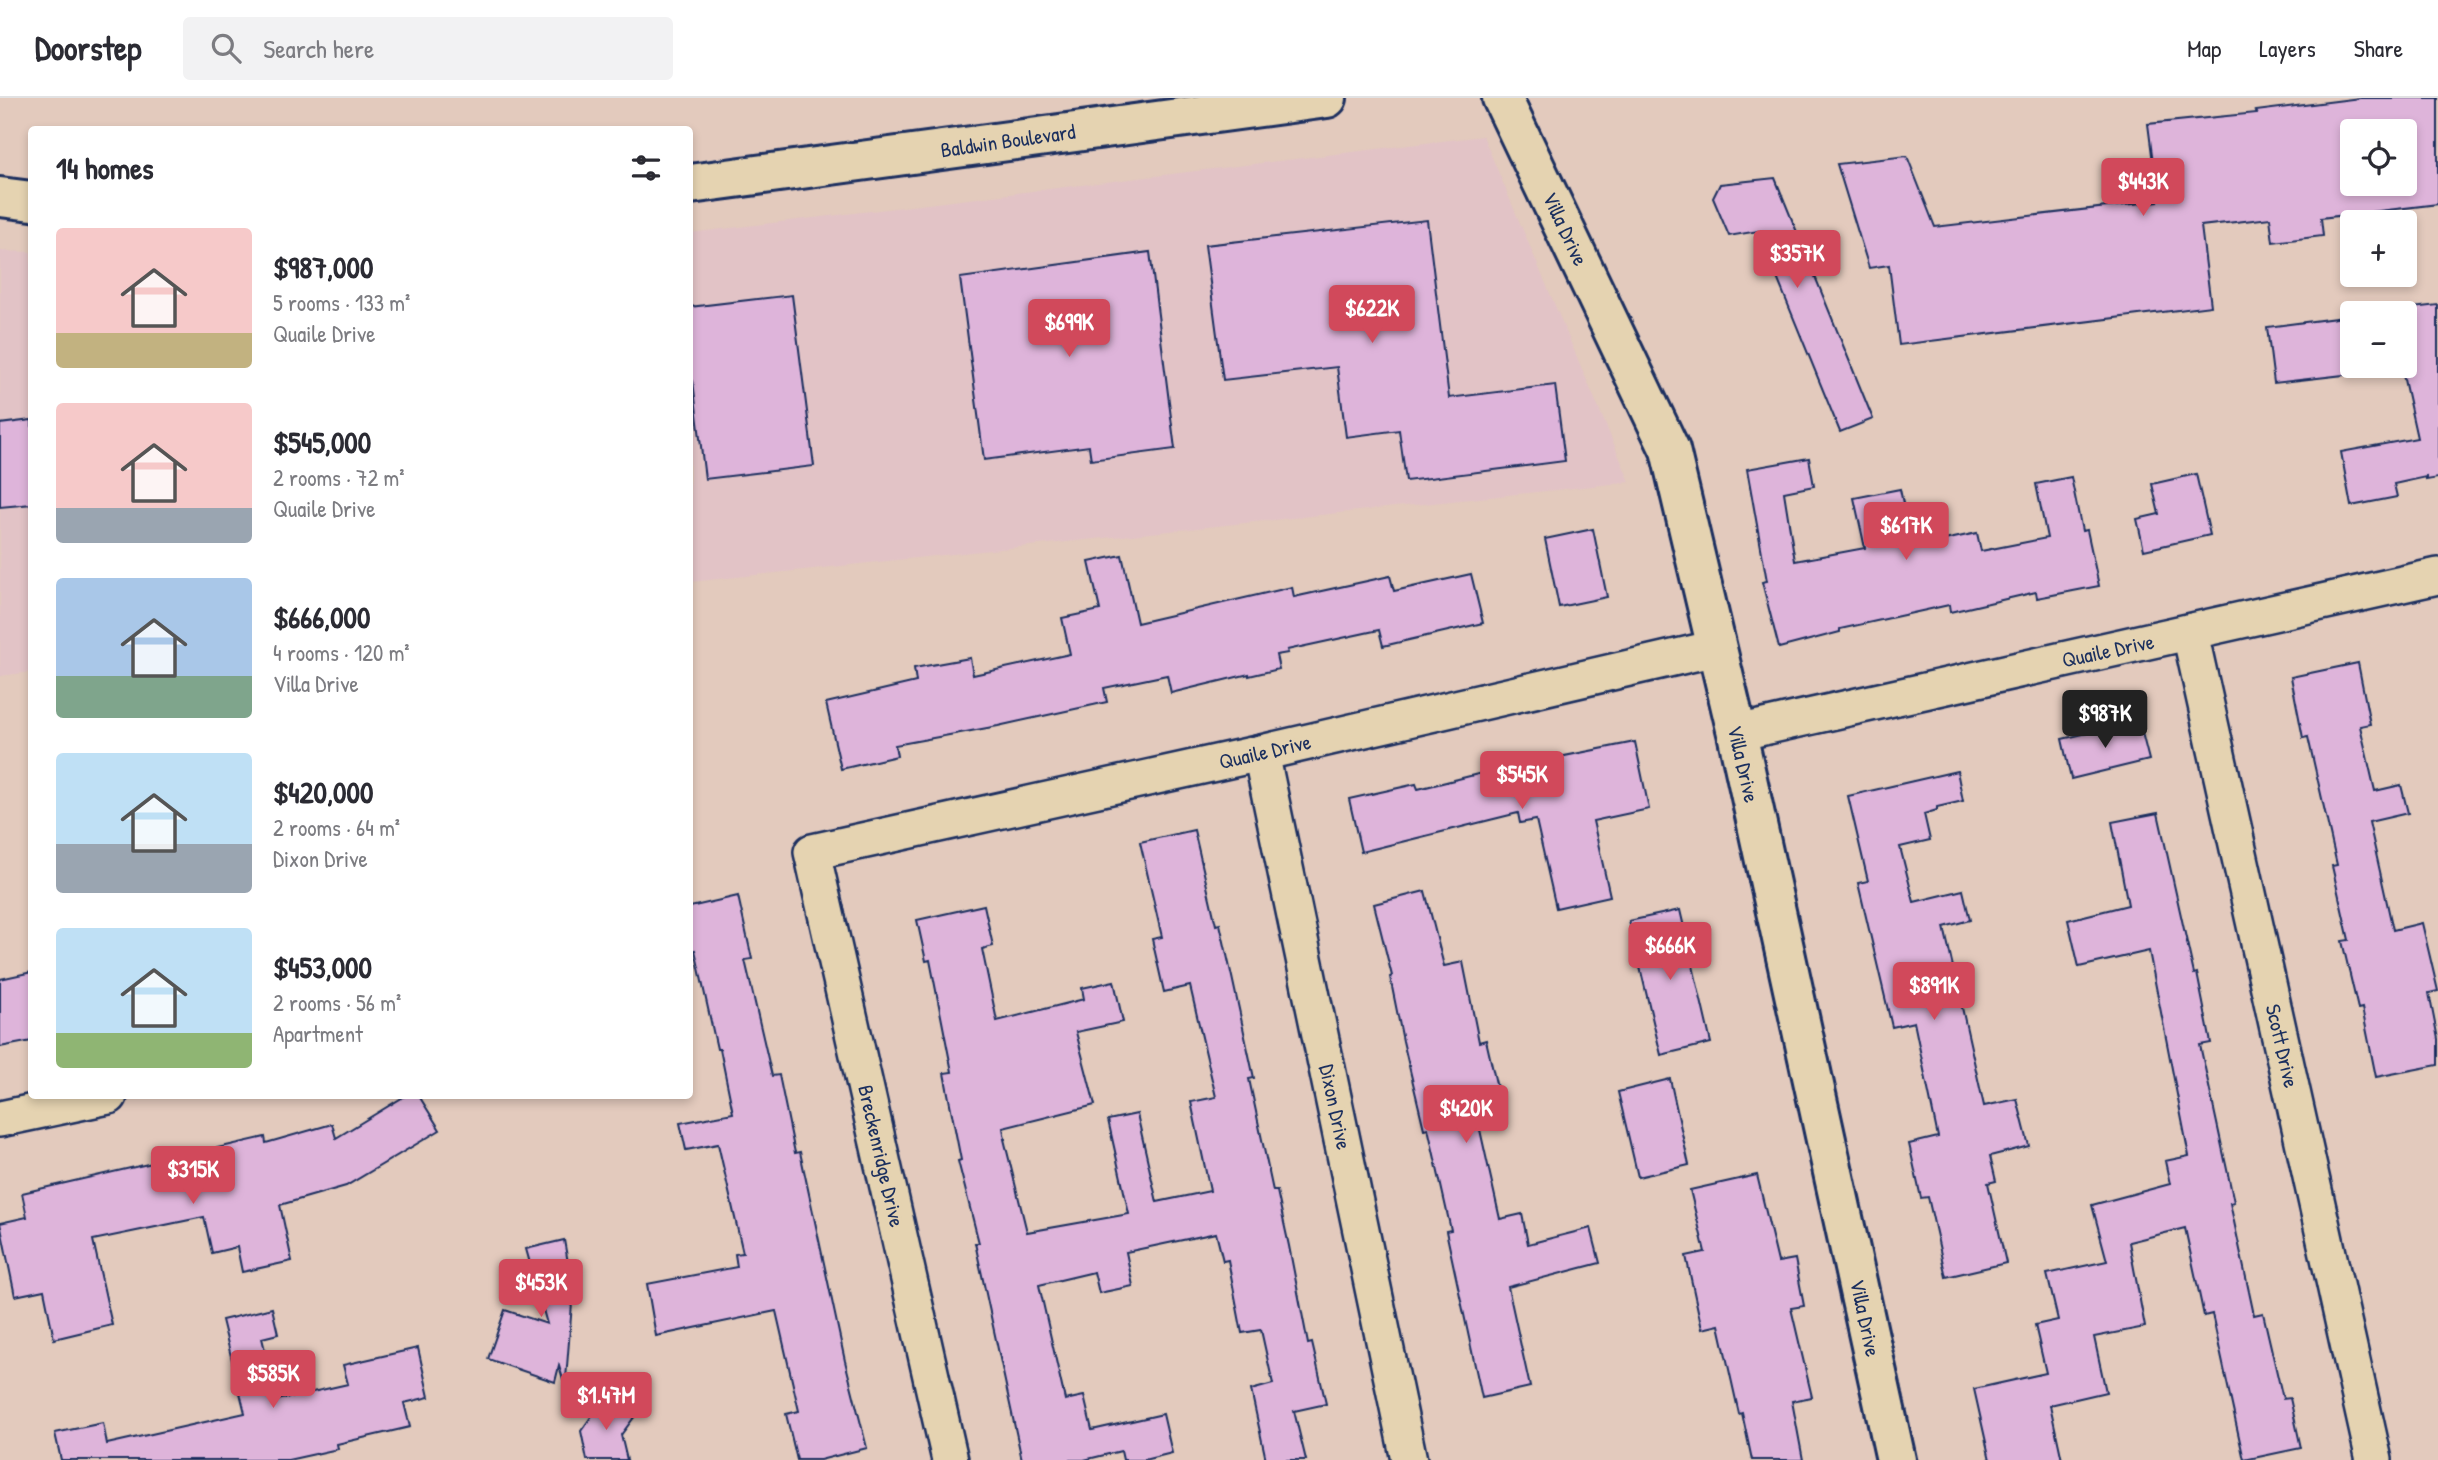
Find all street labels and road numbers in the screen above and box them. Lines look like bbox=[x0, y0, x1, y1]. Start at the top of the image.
street label: Baldwin Boulevard bbox=[939, 117, 1077, 164]
street label: Villa Drive bbox=[1536, 187, 1595, 270]
street label: Quaile Drive bbox=[2059, 627, 2157, 674]
street label: Villa Drive bbox=[1721, 723, 1766, 805]
street label: Quaile Drive bbox=[1216, 727, 1314, 776]
street label: Scott Drive bbox=[2259, 1001, 2306, 1091]
street label: Dixon Drive bbox=[1312, 1062, 1359, 1152]
street label: Breckenridge Drive bbox=[851, 1082, 912, 1230]
street label: Villa Drive bbox=[1843, 1277, 1888, 1359]

